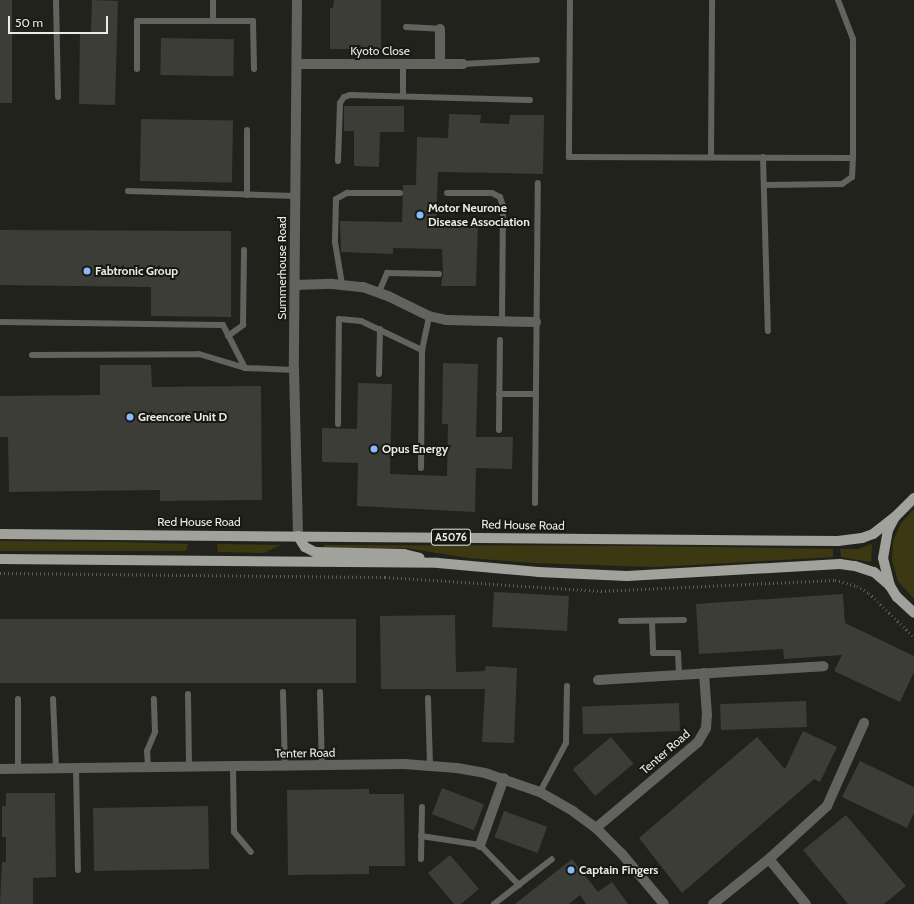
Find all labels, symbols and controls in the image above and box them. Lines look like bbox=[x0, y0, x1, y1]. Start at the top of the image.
scale bar bbox=[10, 8, 110, 34]
text: 50 m bbox=[15, 15, 43, 30]
street label: Kyoto Close bbox=[350, 44, 410, 58]
place label: Motor Neurone Disease Association bbox=[428, 201, 530, 229]
marker: Motor Neurone Disease Association bbox=[415, 210, 425, 220]
street label: Summerhouse Road bbox=[275, 216, 289, 320]
place label: Fabtronic Group bbox=[95, 264, 178, 278]
marker: Fabtronic Group bbox=[82, 266, 92, 276]
place label: Greencore Unit D bbox=[138, 410, 227, 424]
marker: Greencore Unit D bbox=[125, 412, 135, 422]
place label: Opus Energy bbox=[382, 442, 448, 456]
marker: Opus Energy bbox=[369, 444, 379, 454]
street label: Red House Road bbox=[157, 515, 241, 529]
street label: Red House Road bbox=[481, 517, 565, 533]
road number: A5076 bbox=[430, 528, 472, 546]
street label: Tenter Road bbox=[637, 727, 693, 777]
street label: Tenter Road bbox=[274, 745, 336, 761]
place label: Captain Fingers bbox=[579, 863, 658, 877]
marker: Captain Fingers bbox=[566, 865, 576, 875]

